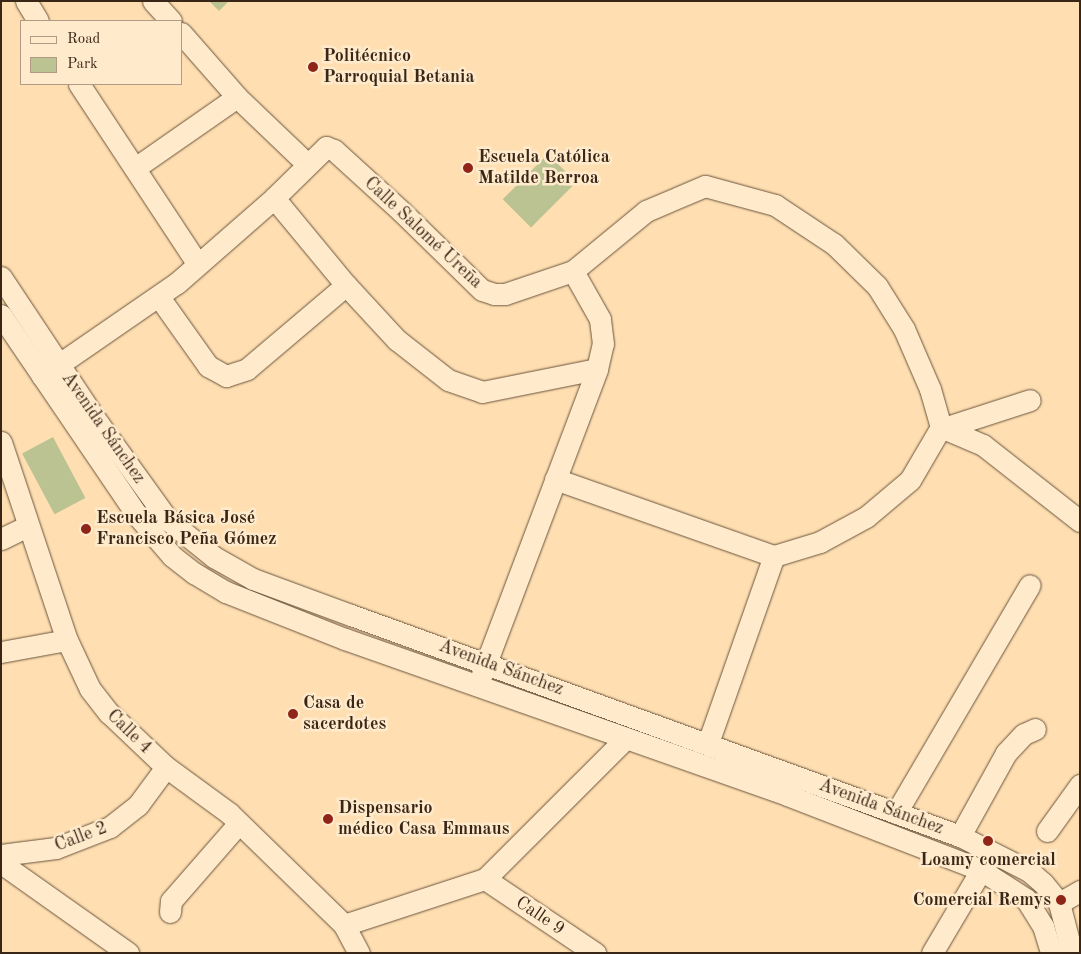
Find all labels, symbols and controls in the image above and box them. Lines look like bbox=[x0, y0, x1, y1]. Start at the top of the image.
legend bbox=[20, 20, 182, 85]
text: Road bbox=[67, 32, 100, 47]
place label: Politécnico Parroquial Betania bbox=[323, 46, 475, 88]
text: Park bbox=[67, 57, 98, 72]
marker: Politécnico Parroquial Betania bbox=[307, 61, 319, 73]
place label: Escuela Católica Matilde Berroa bbox=[478, 147, 610, 190]
marker: Escuela Católica Matilde Berroa bbox=[462, 162, 474, 174]
street label: Calle Salomé Ureña bbox=[359, 173, 487, 293]
street label: Avenida Sánchez bbox=[57, 368, 149, 488]
place label: Escuela Básica José Francisco Peña Gómez bbox=[96, 508, 277, 550]
marker: Escuela Básica José Francisco Peña Gómez bbox=[80, 523, 92, 535]
street label: Avenida Sánchez bbox=[436, 635, 566, 701]
place label: Casa de sacerdotes bbox=[303, 693, 386, 736]
street label: Calle 4 bbox=[102, 705, 156, 759]
marker: Casa de sacerdotes bbox=[287, 708, 299, 720]
street label: Avenida Sánchez bbox=[816, 774, 946, 840]
place label: Dispensario médico Casa Emmaus bbox=[338, 798, 509, 841]
marker: Dispensario médico Casa Emmaus bbox=[322, 813, 334, 825]
street label: Calle 2 bbox=[52, 817, 110, 857]
marker: Loamy comercial bbox=[982, 835, 994, 847]
place label: Loamy comercial bbox=[920, 849, 1056, 871]
place label: Comercial Remys bbox=[913, 889, 1051, 911]
street label: Calle 9 bbox=[511, 892, 569, 940]
marker: Comercial Remys bbox=[1055, 894, 1067, 906]

